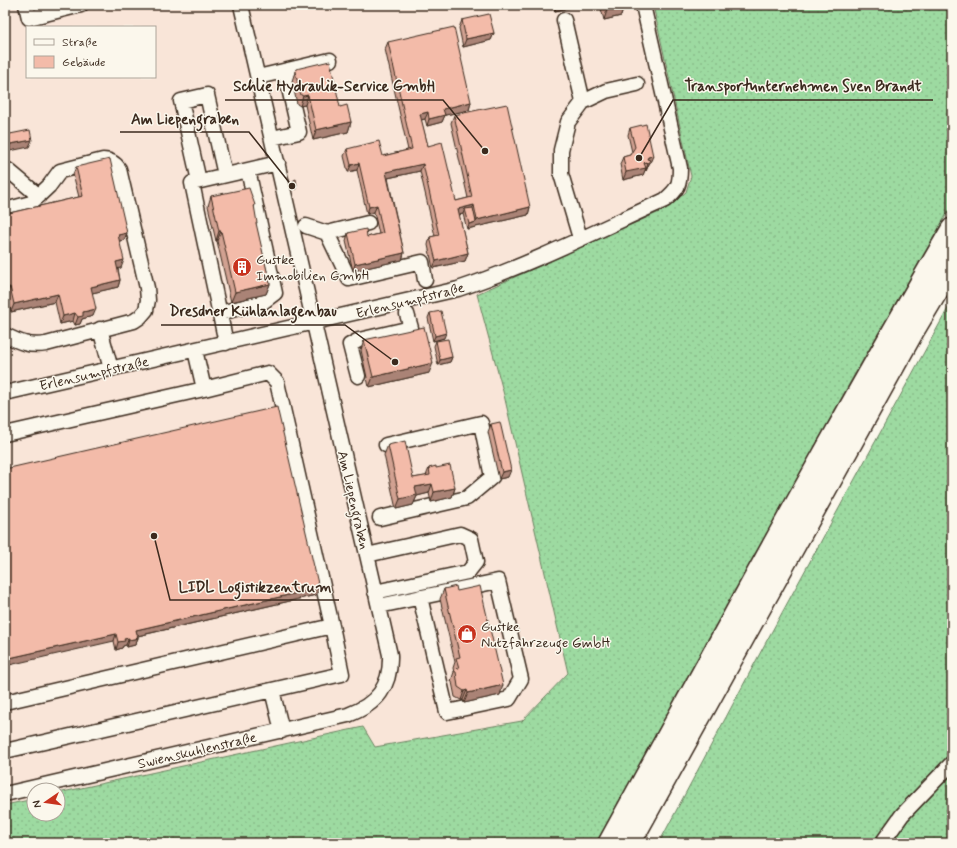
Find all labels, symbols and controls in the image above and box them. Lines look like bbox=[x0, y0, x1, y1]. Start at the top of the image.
legend bbox=[26, 26, 156, 78]
text: Straße bbox=[62, 35, 97, 51]
text: Gebäude bbox=[62, 55, 105, 71]
callout: Schlie Hydraulik-Service GmbH bbox=[225, 73, 443, 100]
callout: Transportunternehmen Sven Brandt bbox=[673, 73, 933, 100]
text: Schlie Hydraulik-Service GmbH bbox=[233, 77, 435, 97]
text: Transportunternehmen Sven Brandt bbox=[684, 77, 922, 97]
callout: Am Liepengraben bbox=[120, 105, 249, 132]
text: Am Liepengraben bbox=[131, 110, 239, 132]
place label: Gustke Immobilien GmbH bbox=[256, 251, 369, 285]
building icon: Gustke Immobilien GmbH bbox=[231, 256, 253, 278]
street label: Erlensumpfstraße bbox=[354, 279, 467, 323]
callout: Dresdner Kühlanlagenbau bbox=[161, 298, 345, 325]
text: Dresdner Kühlanlagenbau bbox=[169, 302, 337, 324]
street label: Erlensumpfstraße bbox=[38, 353, 151, 395]
street label: Am Liepengraben bbox=[331, 449, 373, 552]
callout: LIDL Logistikzentrum bbox=[170, 573, 339, 600]
text: LIDL Logistikzentrum bbox=[179, 578, 331, 600]
place label: Gustke Nutzfahrzeuge GmbH bbox=[481, 618, 610, 654]
shop icon: Gustke Nutzfahrzeuge GmbH bbox=[456, 623, 478, 645]
street label: Swienskuhlenstraße bbox=[136, 729, 258, 773]
north arrow bbox=[26, 782, 66, 822]
text: N bbox=[30, 799, 45, 809]

